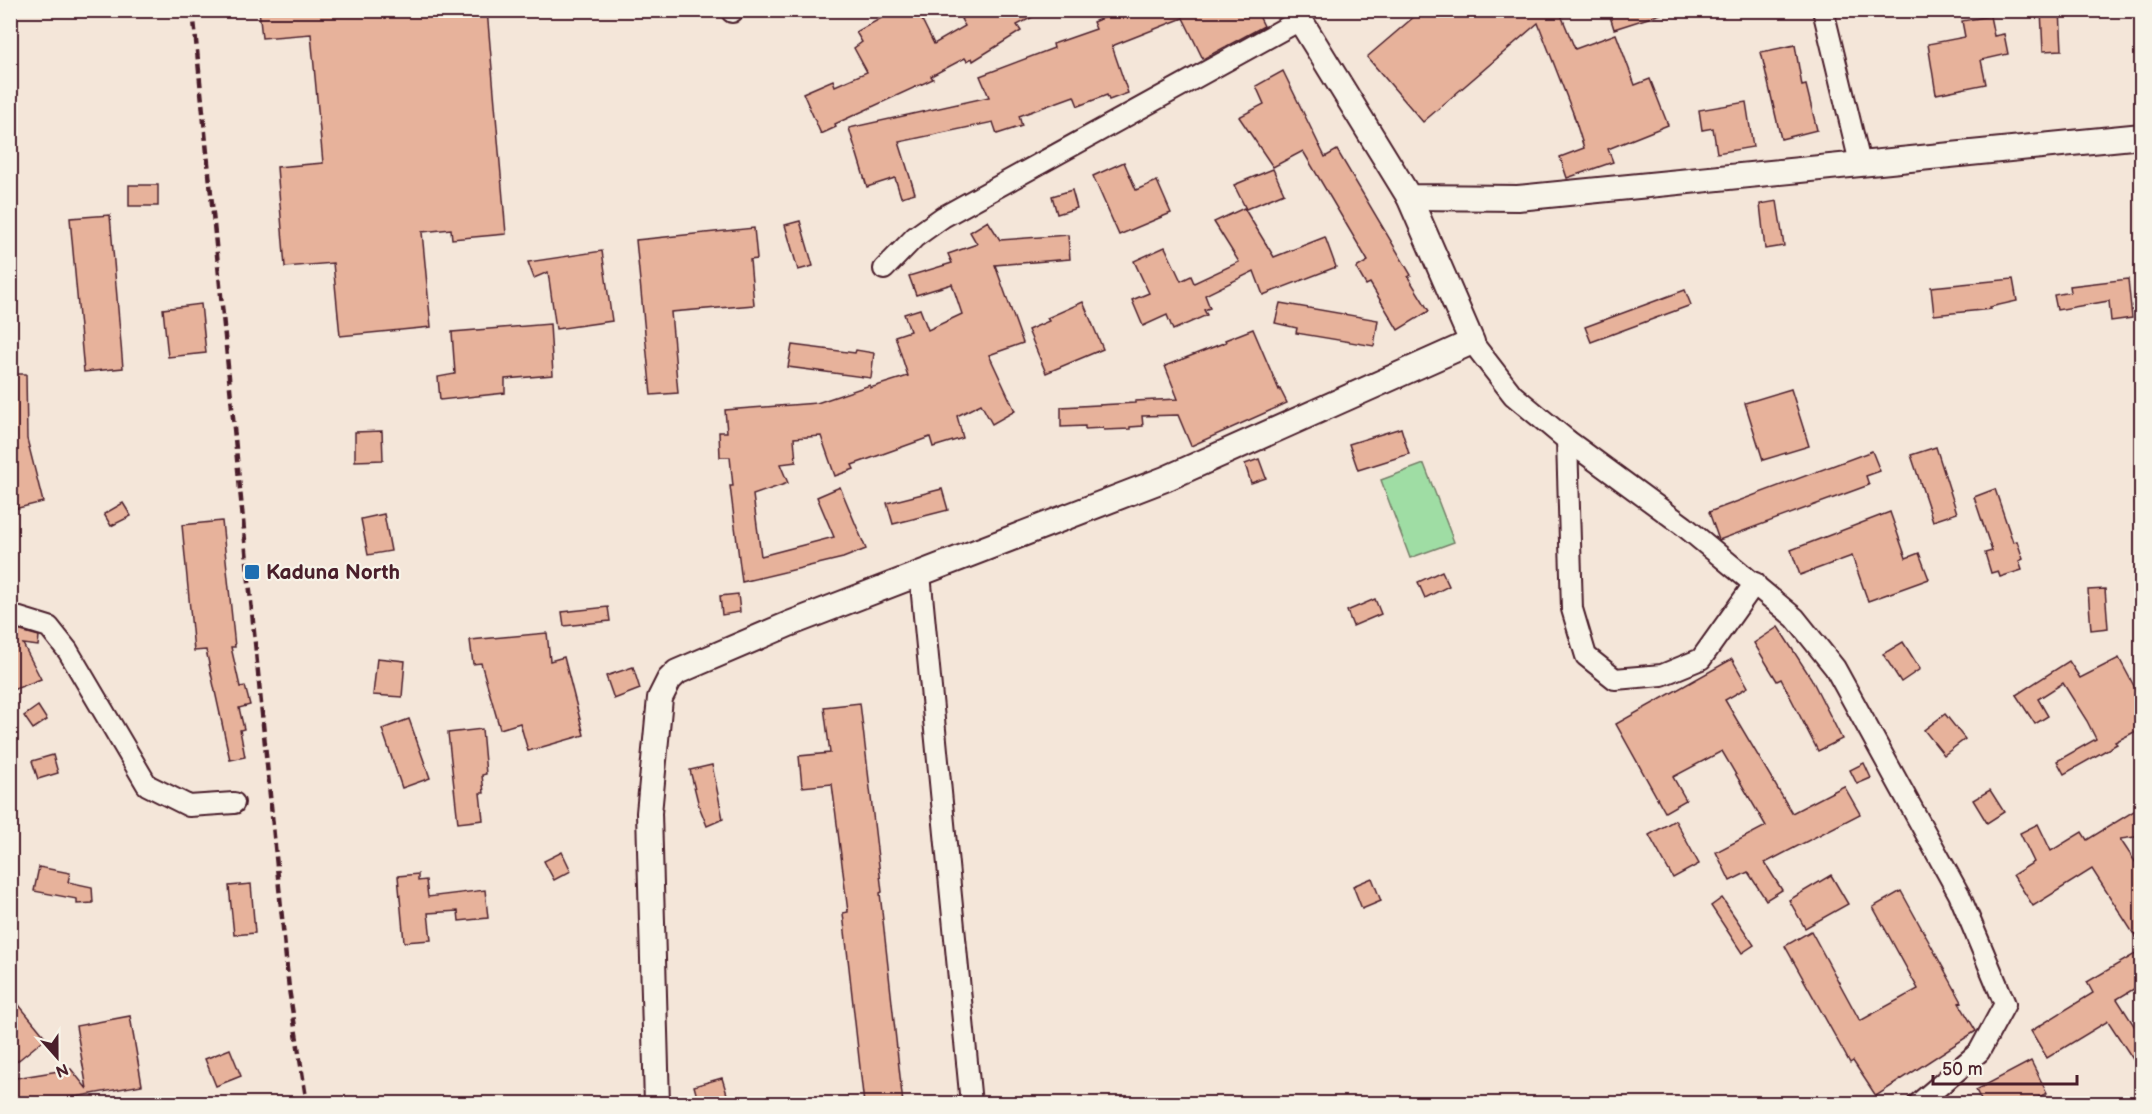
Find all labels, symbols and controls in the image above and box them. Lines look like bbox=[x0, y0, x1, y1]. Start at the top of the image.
place label: Kaduna North bbox=[266, 560, 400, 585]
marker: Kaduna North bbox=[243, 563, 261, 581]
north arrow bbox=[27, 1027, 87, 1087]
scale bar bbox=[1933, 1048, 2077, 1086]
text: N bbox=[53, 1059, 71, 1081]
text: 50 m bbox=[1942, 1059, 1983, 1080]

